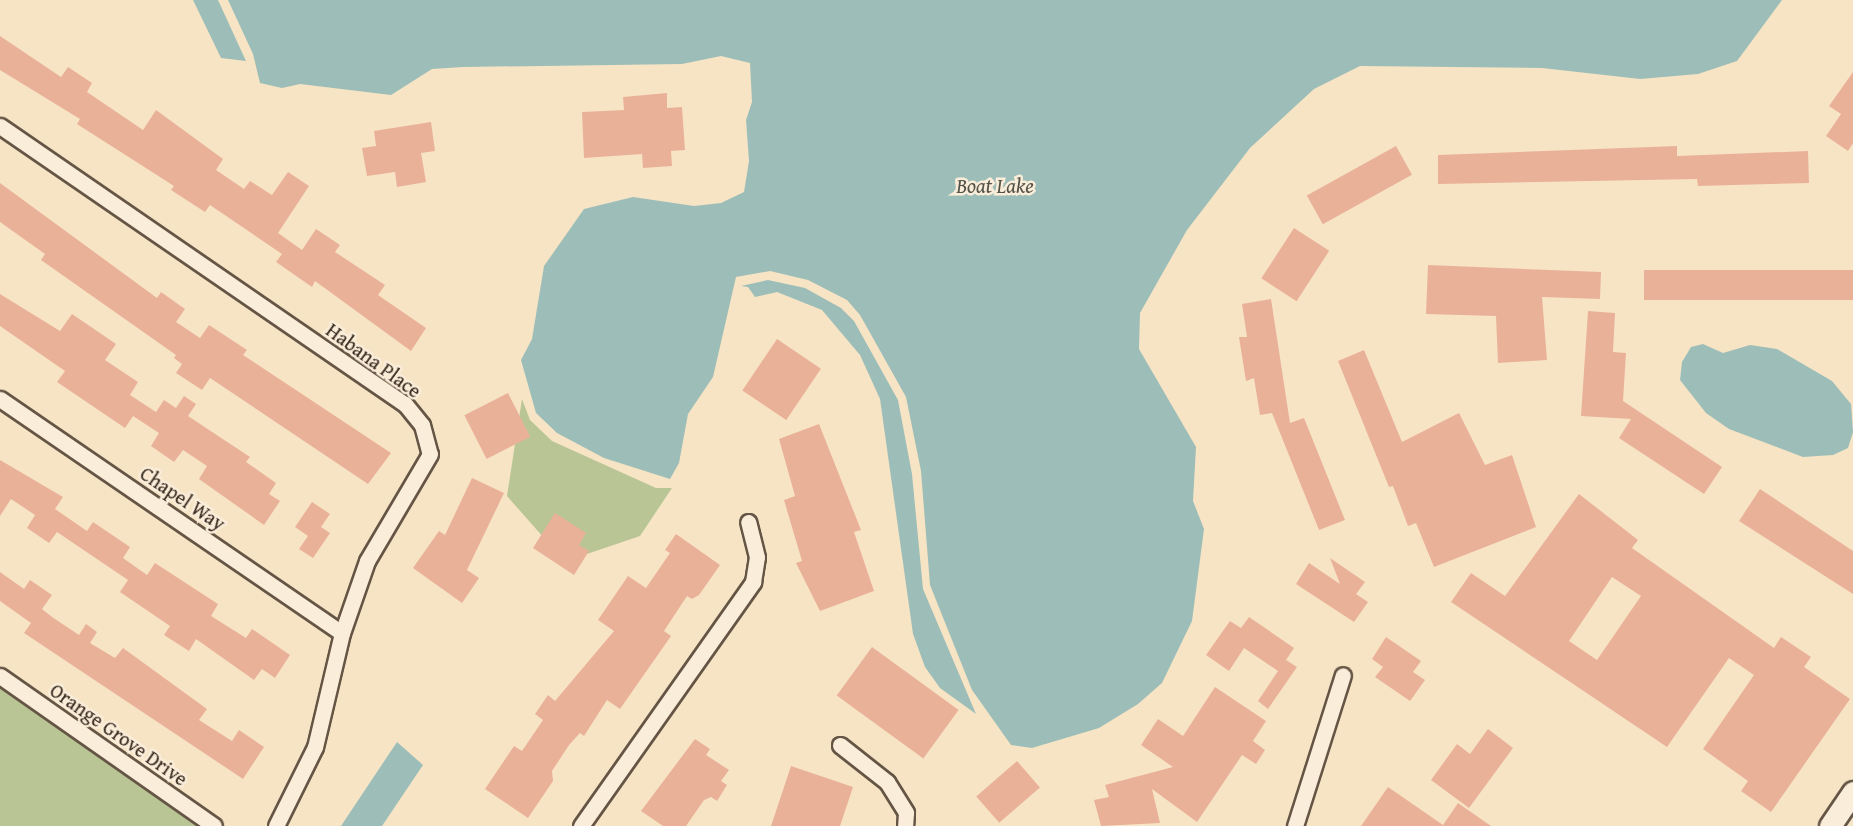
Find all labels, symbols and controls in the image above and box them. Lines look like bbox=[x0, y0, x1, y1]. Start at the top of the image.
water label: Boat Lake bbox=[956, 173, 1034, 199]
street label: Habana Place bbox=[322, 317, 426, 403]
street label: Chapel Way bbox=[136, 461, 230, 535]
street label: Orange Grove Drive bbox=[46, 678, 192, 790]

